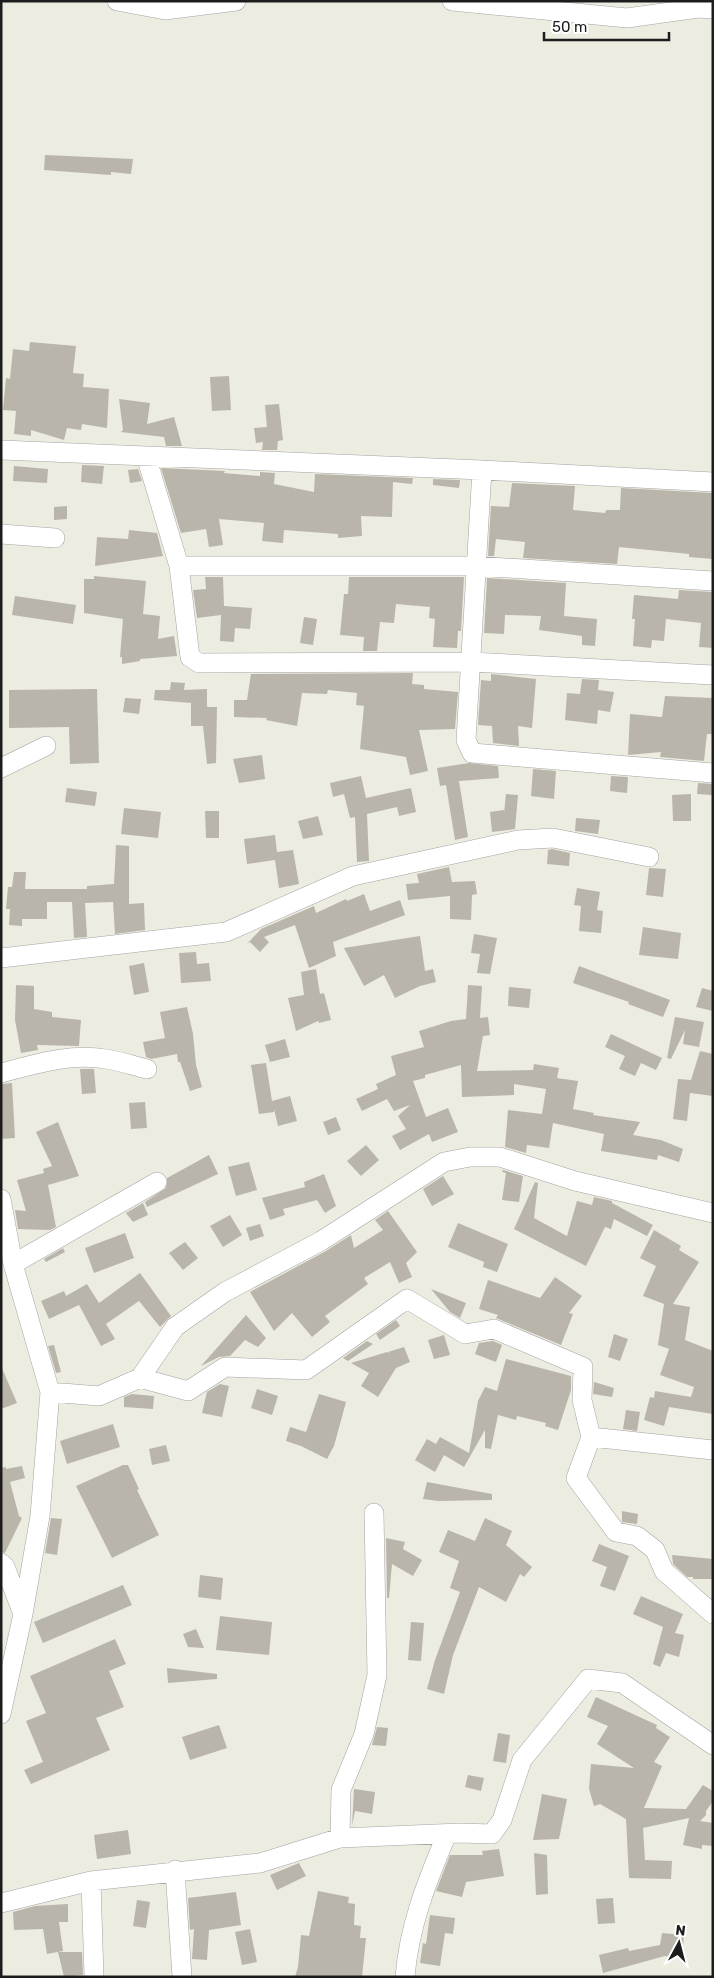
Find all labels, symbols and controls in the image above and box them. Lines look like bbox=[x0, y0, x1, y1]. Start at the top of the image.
scale bar bbox=[544, 10, 669, 42]
text: 50 m bbox=[552, 18, 587, 36]
north arrow bbox=[654, 1918, 704, 1968]
text: N bbox=[674, 1922, 687, 1940]

